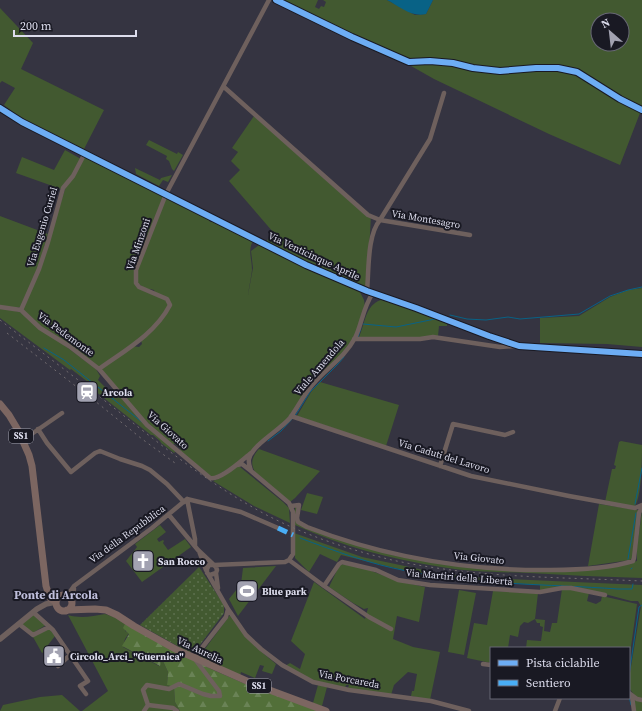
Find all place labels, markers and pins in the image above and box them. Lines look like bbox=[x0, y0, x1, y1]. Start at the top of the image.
station icon: Arcola bbox=[74, 379, 100, 405]
place label: Arcola bbox=[102, 386, 133, 399]
church icon: San Rocco bbox=[130, 548, 156, 574]
place label: San Rocco bbox=[158, 555, 206, 568]
sports icon: Blue park bbox=[234, 578, 260, 604]
place label: Blue park bbox=[262, 585, 307, 598]
public building icon: Circolo_Arci_"Guernica" bbox=[41, 643, 67, 669]
place label: Circolo_Arci_"Guernica" bbox=[70, 650, 184, 663]

